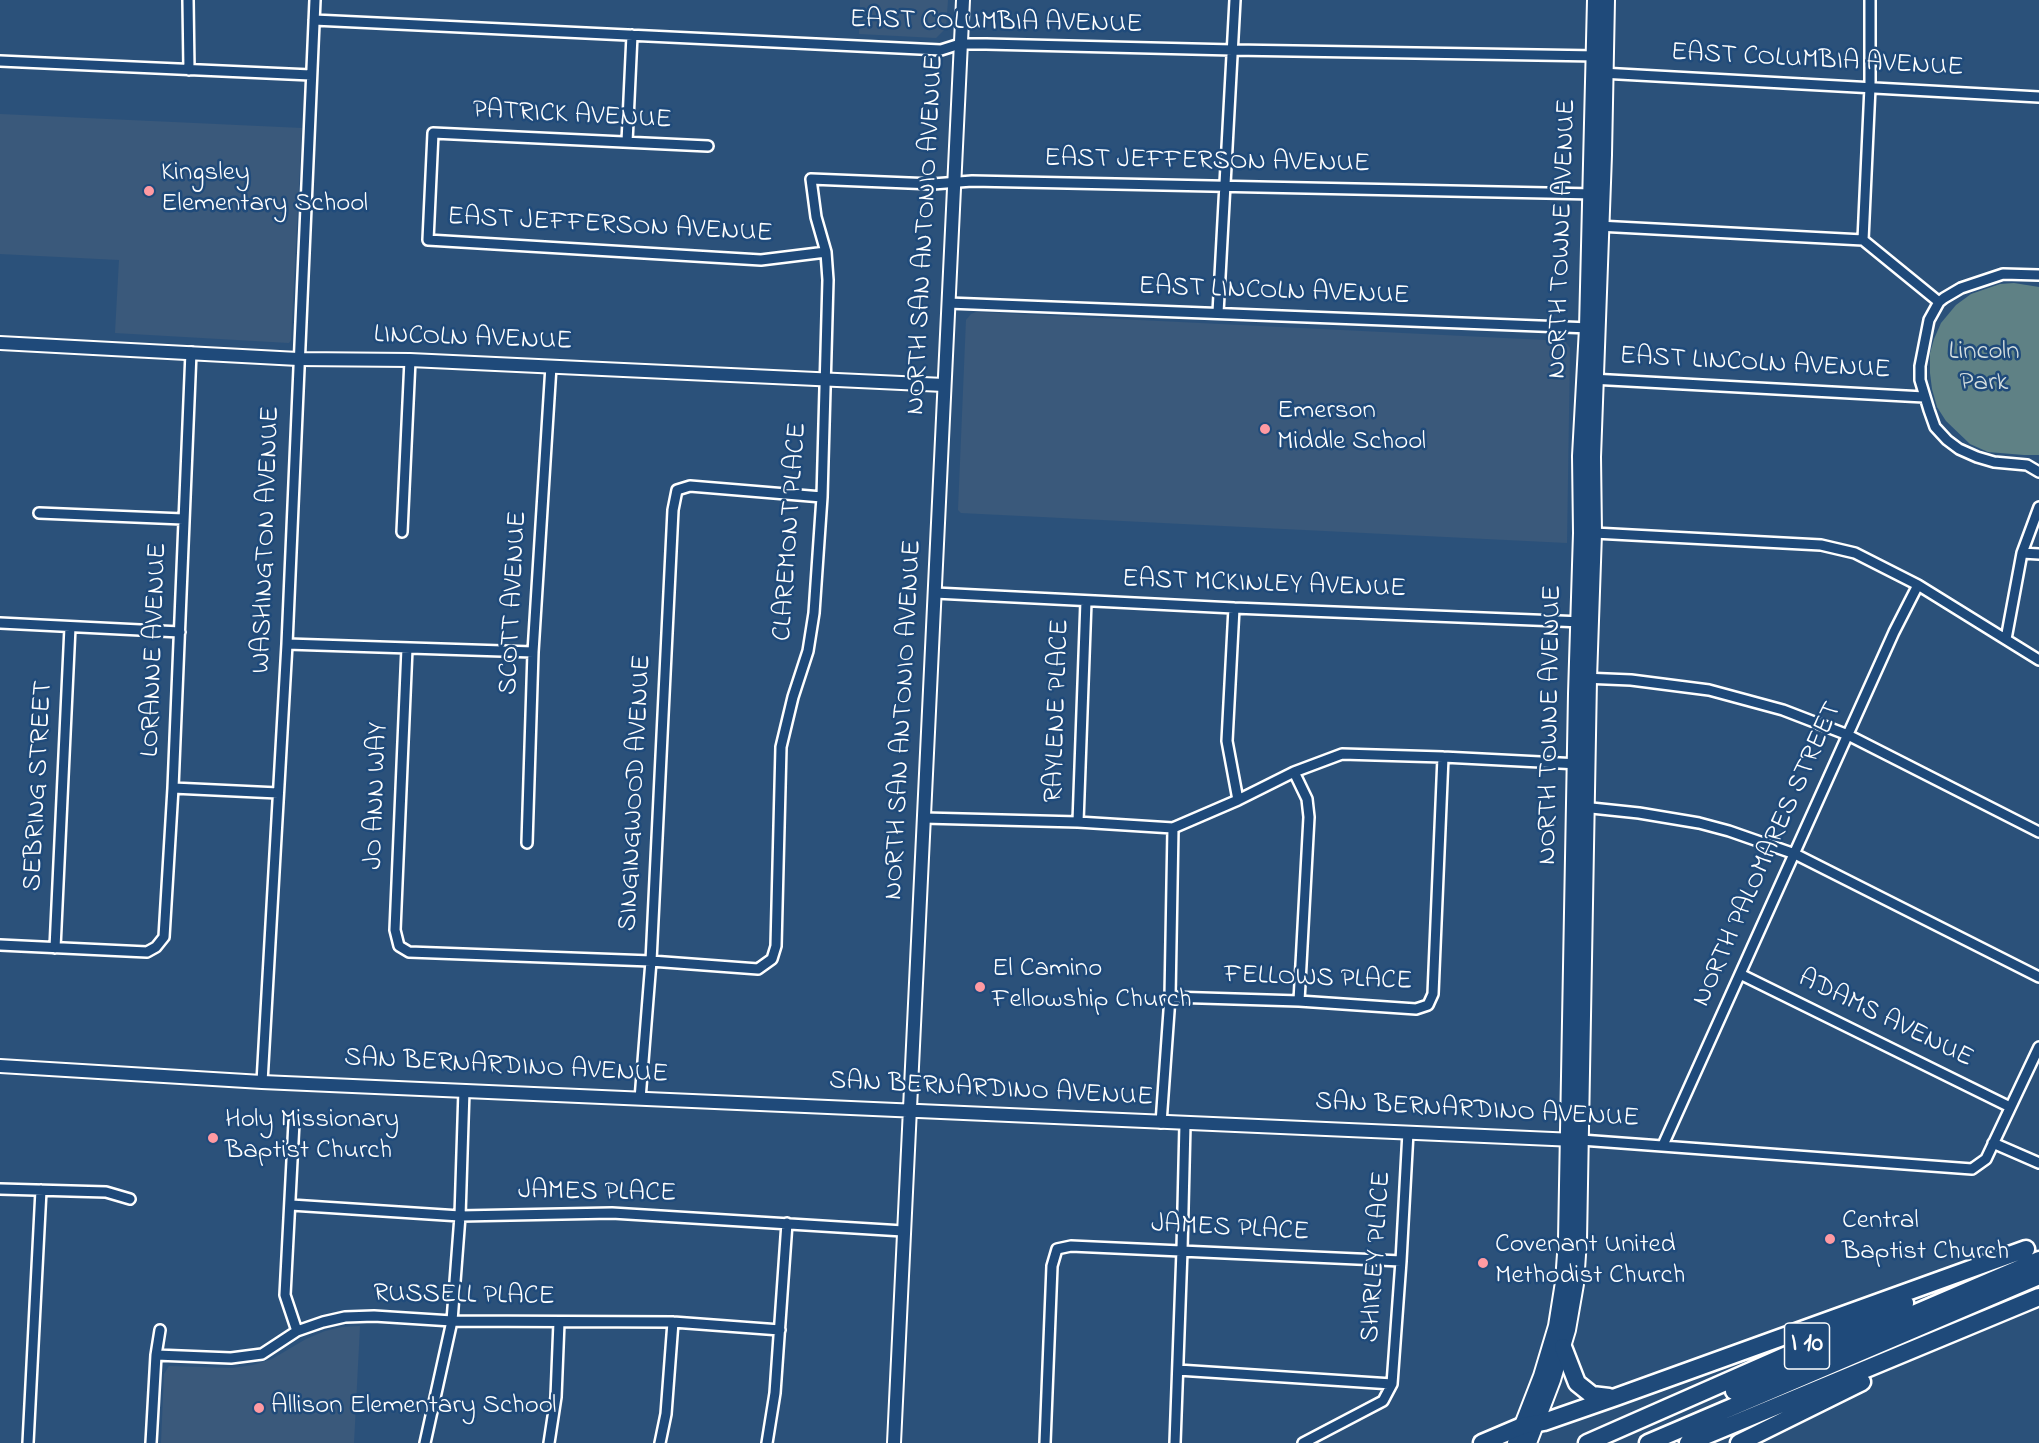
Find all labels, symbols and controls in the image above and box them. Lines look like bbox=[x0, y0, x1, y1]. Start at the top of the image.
street label: EAST COLUMBIA AVENUE bbox=[849, 5, 1143, 43]
street label: EAST COLUMBIA AVENUE bbox=[1670, 38, 1964, 86]
street label: NORTH SAN ANTONIO AVENUE bbox=[901, 54, 953, 416]
street label: PATRICK AVENUE bbox=[472, 96, 672, 138]
street label: NORTH TOWNE AVENUE bbox=[1543, 99, 1585, 379]
street label: EAST JEFFERSON AVENUE bbox=[1044, 144, 1370, 182]
place label: Kingsley Elementary School bbox=[161, 159, 368, 222]
marker: Kingsley Elementary School bbox=[142, 184, 156, 198]
street label: EAST JEFFERSON AVENUE bbox=[446, 202, 774, 252]
street label: EAST LINCOLN AVENUE bbox=[1138, 272, 1410, 314]
street label: LINCOLN AVENUE bbox=[373, 320, 573, 360]
park label: Lincoln Park bbox=[1948, 338, 2020, 401]
street label: EAST LINCOLN AVENUE bbox=[1619, 342, 1891, 388]
place label: Emerson Middle School bbox=[1277, 397, 1426, 460]
street label: WASHINGTON AVENUE bbox=[247, 406, 289, 674]
street label: CLAREMONT PLACE bbox=[768, 422, 816, 642]
marker: Emerson Middle School bbox=[1258, 422, 1272, 436]
street label: SCOTT AVENUE bbox=[494, 510, 536, 696]
street label: NORTH SAN ANTONIO AVENUE bbox=[879, 539, 931, 901]
street label: LORANNE AVENUE bbox=[136, 542, 176, 758]
street label: EAST MCKINLEY AVENUE bbox=[1121, 565, 1407, 607]
street label: NORTH TOWNE AVENUE bbox=[1533, 585, 1571, 865]
street label: RAYLENE PLACE bbox=[1040, 619, 1078, 803]
street label: SINGINGWOOD AVENUE bbox=[614, 654, 660, 932]
street label: SEBRING STREET bbox=[18, 680, 62, 892]
street label: NORTH PALOMARES STREET bbox=[1687, 698, 1851, 1012]
street label: JO ANN WAY bbox=[359, 722, 397, 870]
place label: El Camino Fellowship Church bbox=[992, 955, 1191, 1018]
street label: FELLOWS PLACE bbox=[1223, 961, 1413, 999]
street label: ADAMS AVENUE bbox=[1792, 964, 1978, 1076]
marker: El Camino Fellowship Church bbox=[973, 980, 987, 994]
street label: SAN BERNARDINO AVENUE bbox=[343, 1043, 669, 1093]
street label: SAN BERNARDINO AVENUE bbox=[828, 1066, 1154, 1116]
street label: SAN BERNARDINO AVENUE bbox=[1314, 1087, 1640, 1137]
place label: Holy Missionary Baptist Church bbox=[225, 1106, 399, 1169]
marker: Holy Missionary Baptist Church bbox=[206, 1131, 220, 1145]
street label: SHIRLEY PLACE bbox=[1356, 1170, 1400, 1344]
street label: JAMES PLACE bbox=[517, 1176, 677, 1212]
place label: Central Baptist Church bbox=[1842, 1207, 2009, 1270]
street label: JAMES PLACE bbox=[1150, 1210, 1310, 1250]
place label: Covenant United Methodist Church bbox=[1495, 1231, 1685, 1294]
marker: Central Baptist Church bbox=[1823, 1232, 1837, 1246]
marker: Covenant United Methodist Church bbox=[1476, 1256, 1490, 1270]
street label: RUSSELL PLACE bbox=[373, 1279, 555, 1315]
road number: I 10 bbox=[1784, 1323, 1830, 1369]
place label: Allison Elementary School bbox=[271, 1392, 556, 1424]
marker: Allison Elementary School bbox=[252, 1401, 266, 1415]

